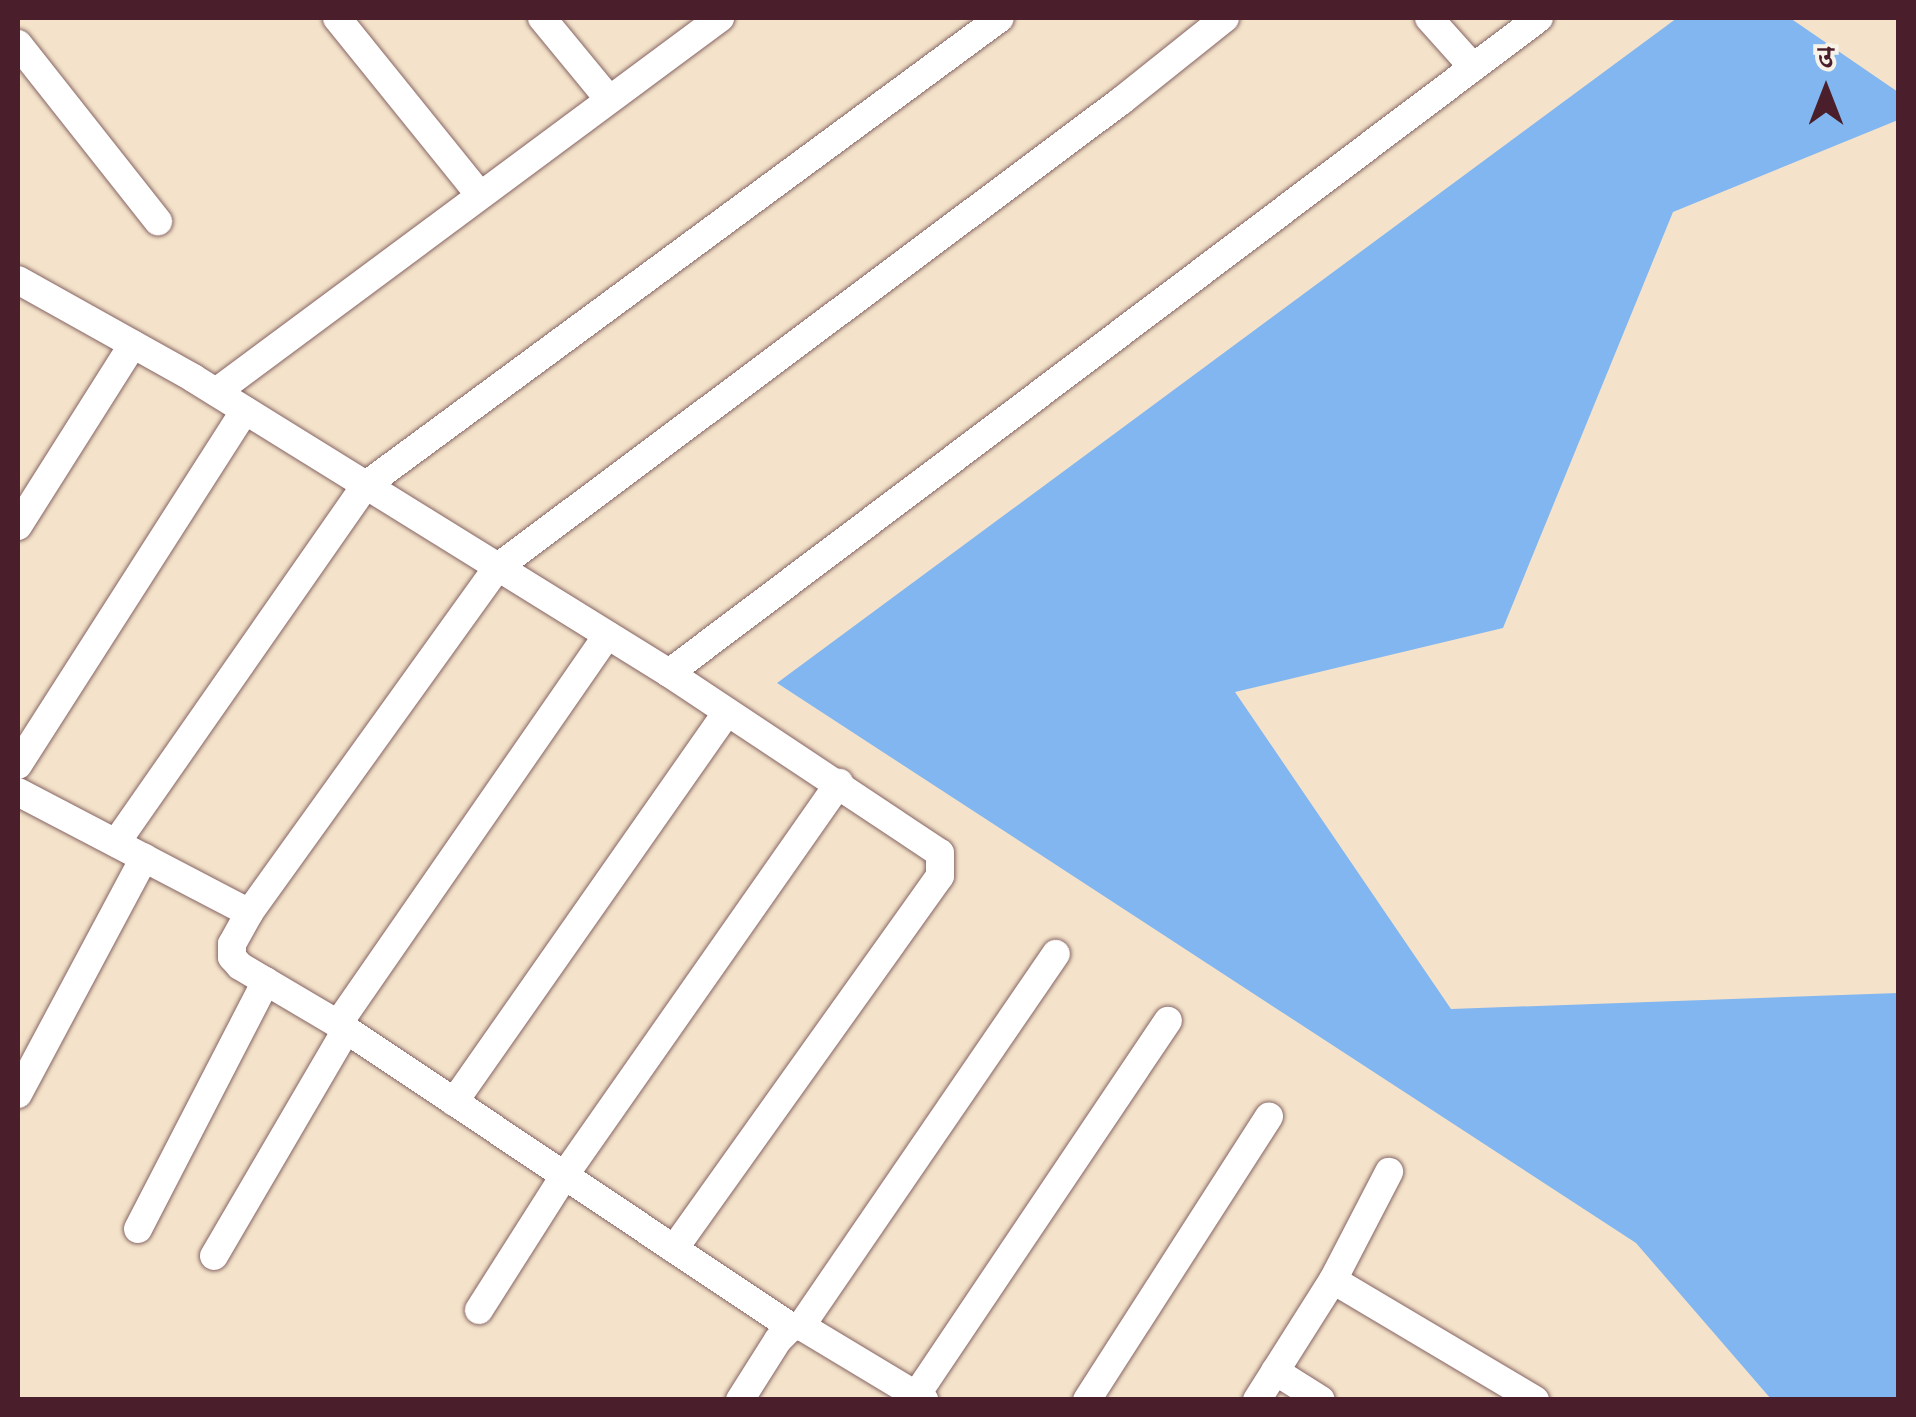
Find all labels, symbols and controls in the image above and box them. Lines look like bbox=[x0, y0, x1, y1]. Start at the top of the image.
north arrow bbox=[1776, 40, 1876, 140]
text: उ bbox=[1818, 40, 1834, 80]

